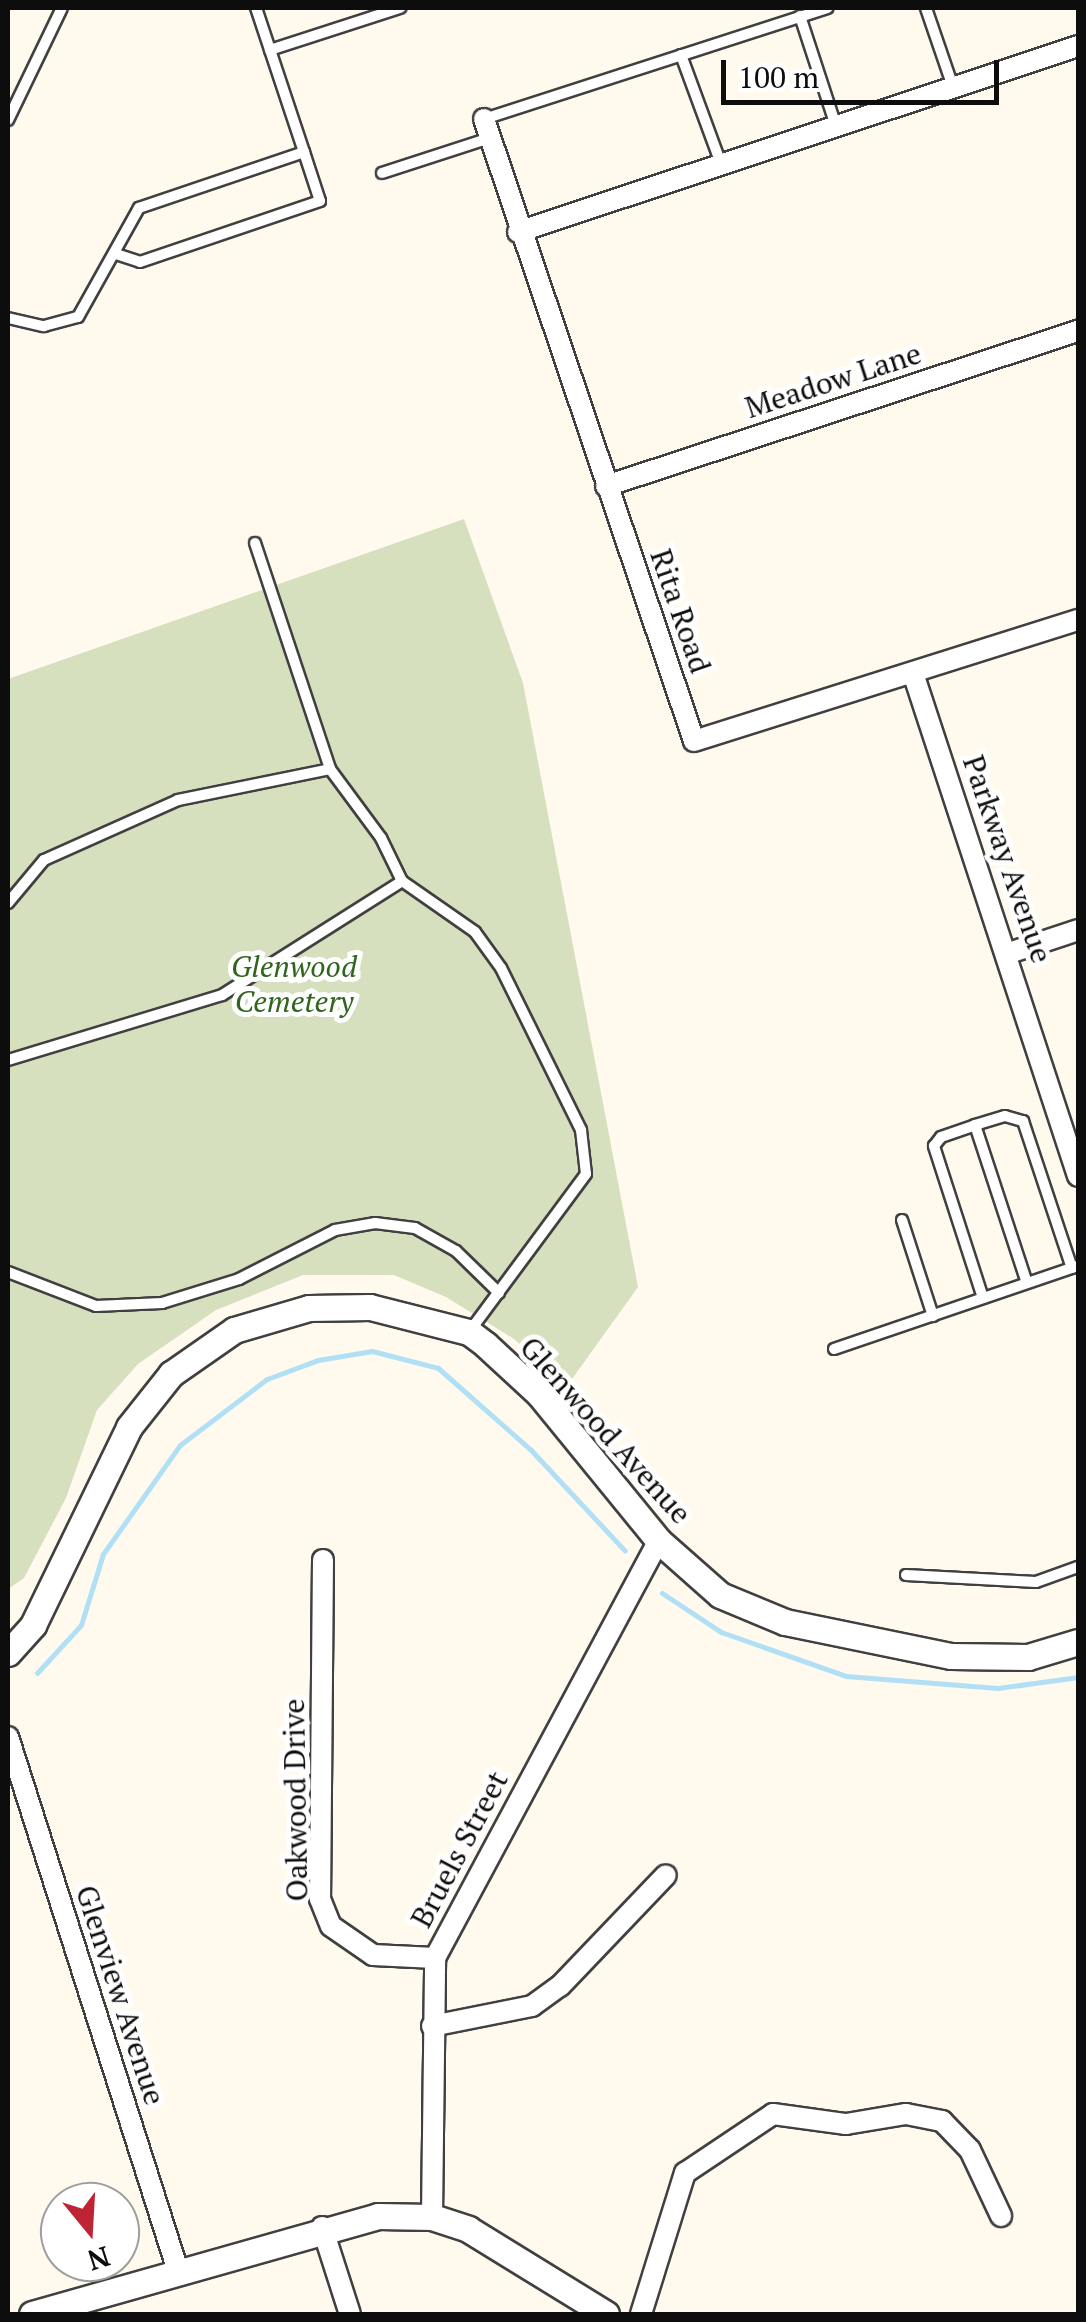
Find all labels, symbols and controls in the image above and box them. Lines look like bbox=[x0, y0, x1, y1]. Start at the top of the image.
scale bar bbox=[726, 40, 1004, 102]
text: 100 m bbox=[738, 57, 819, 97]
street label: Meadow Lane bbox=[741, 335, 925, 425]
street label: Rita Road bbox=[643, 544, 719, 678]
street label: Parkway Avenue bbox=[956, 750, 1060, 968]
park label: Glenwood Cemetery bbox=[231, 948, 357, 1018]
street label: Glenwood Avenue bbox=[513, 1329, 699, 1531]
street label: Oakwood Drive bbox=[275, 1698, 315, 1902]
street label: Bruels Street bbox=[403, 1765, 515, 1933]
street label: Glenview Avenue bbox=[68, 1880, 174, 2110]
north arrow bbox=[40, 2182, 140, 2282]
text: N bbox=[83, 2238, 115, 2280]

